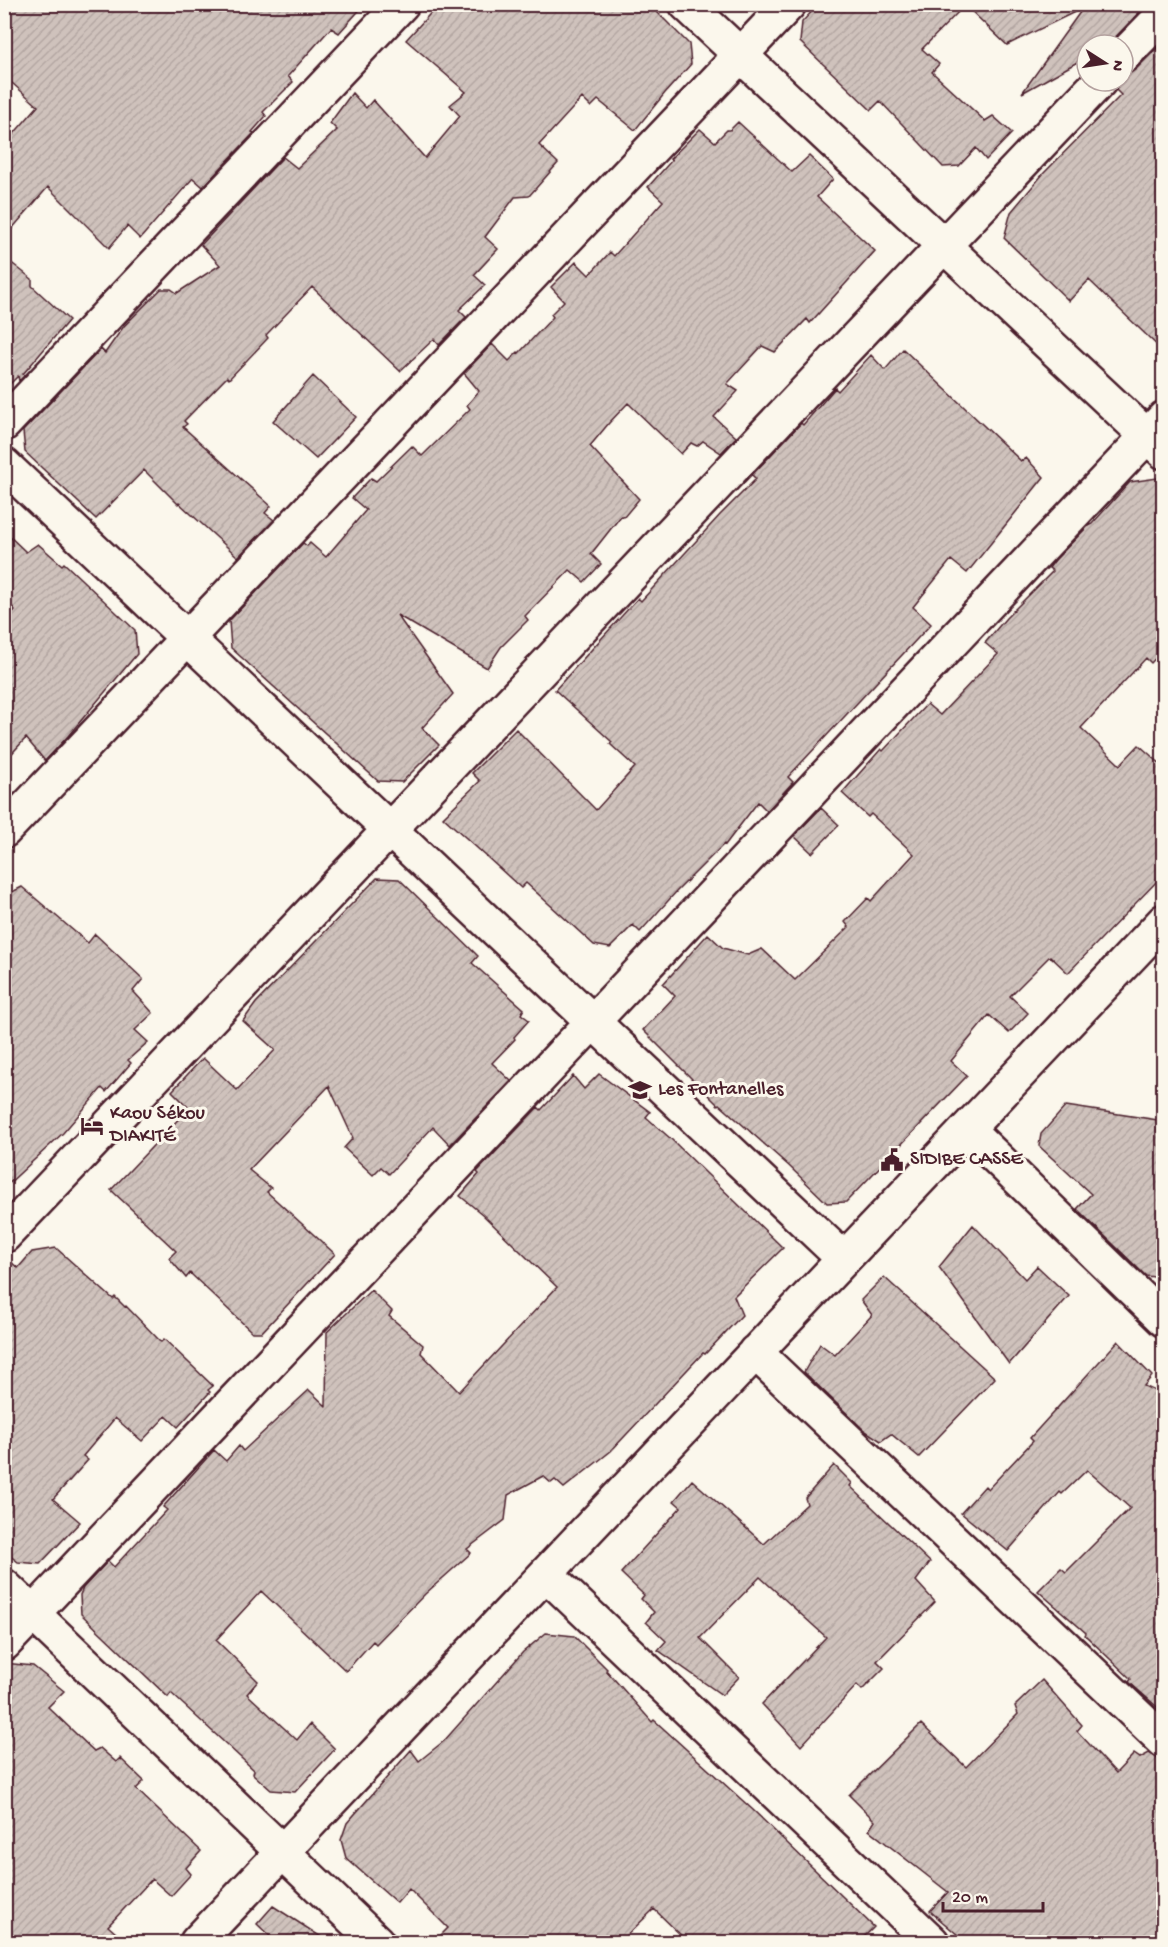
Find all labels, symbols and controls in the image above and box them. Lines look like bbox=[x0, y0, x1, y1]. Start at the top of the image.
north arrow bbox=[1075, 33, 1135, 93]
text: N bbox=[1106, 58, 1127, 73]
school or university icon: Les Fontanelles bbox=[627, 1077, 653, 1103]
place label: Les Fontanelles bbox=[658, 1079, 784, 1102]
place label: Kaou Sékou DIAKITÉ bbox=[108, 1103, 206, 1149]
hotel icon: Kaou Sékou DIAKITÉ bbox=[79, 1113, 105, 1139]
public building icon: SIDIBE CASSE bbox=[879, 1147, 905, 1173]
place label: SIDIBE CASSE bbox=[910, 1149, 1025, 1172]
scale bar bbox=[943, 1875, 1044, 1913]
text: 20 m bbox=[952, 1888, 988, 1909]

